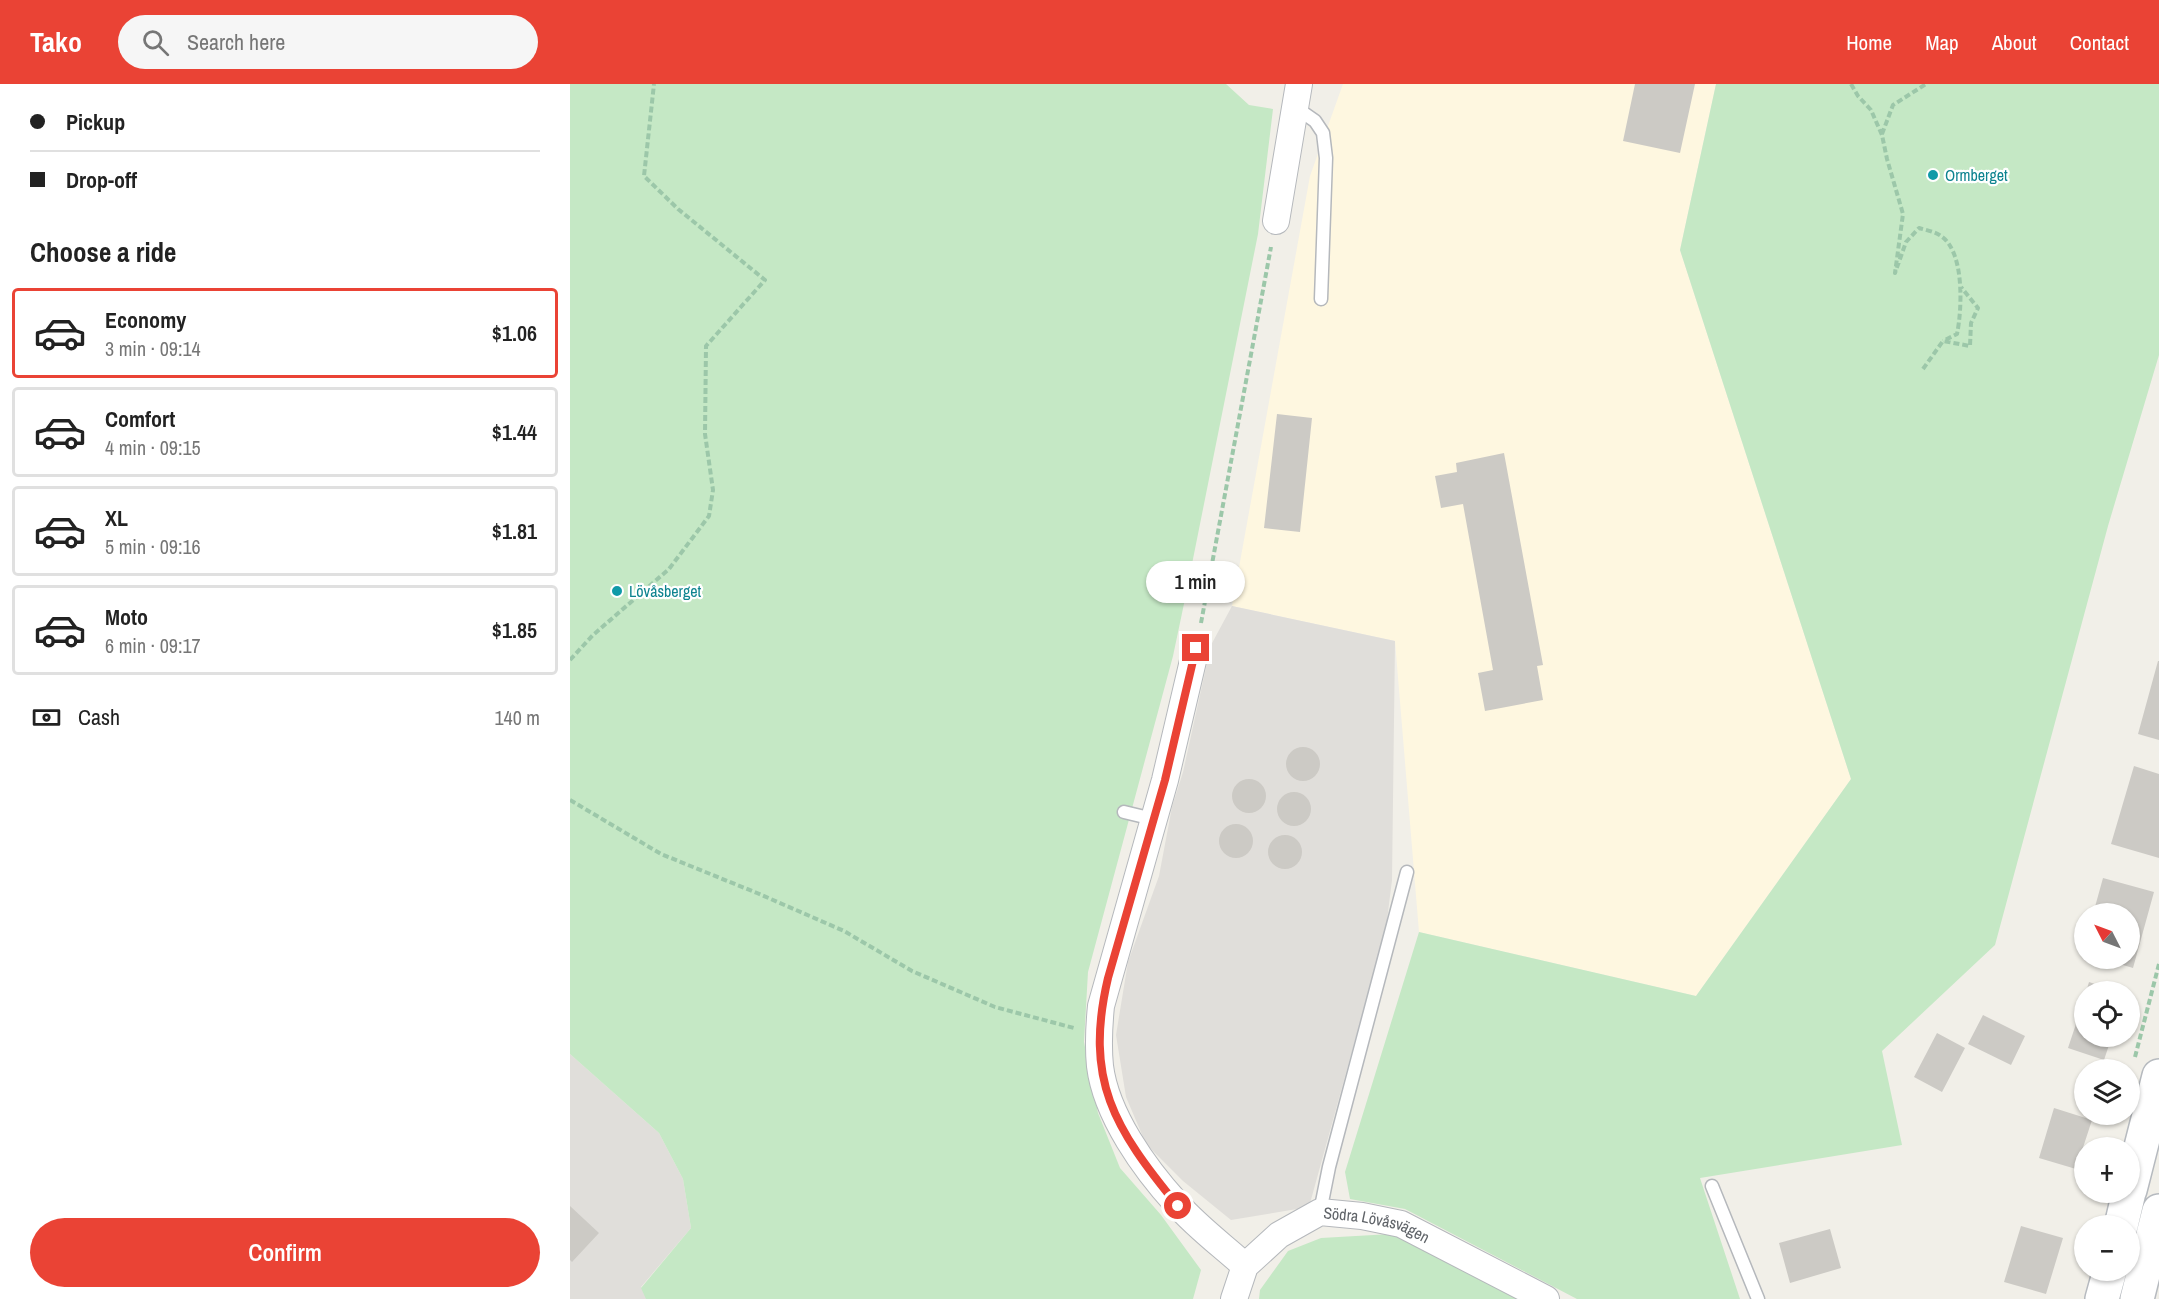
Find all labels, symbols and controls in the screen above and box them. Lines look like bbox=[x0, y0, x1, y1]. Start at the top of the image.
search box bbox=[118, 15, 538, 69]
text: Tako bbox=[30, 23, 82, 61]
icon: search bbox=[139, 26, 172, 59]
text: Search here bbox=[187, 27, 285, 57]
text: Home bbox=[1846, 28, 1892, 57]
text: Map bbox=[1925, 28, 1959, 57]
text: About bbox=[1992, 28, 2037, 57]
text: Contact bbox=[2070, 28, 2129, 57]
text: Pickup bbox=[66, 107, 125, 137]
place label: Ormberget bbox=[1945, 164, 2008, 186]
text: Drop-off bbox=[66, 165, 137, 195]
marker: Ormberget bbox=[1926, 168, 1940, 182]
text: Choose a ride bbox=[30, 234, 176, 270]
text: Economy bbox=[105, 305, 186, 335]
icon: car bbox=[33, 306, 87, 360]
text: $1.06 bbox=[492, 318, 537, 348]
text: 3 min · 09:14 bbox=[105, 335, 201, 362]
text: Comfort bbox=[105, 404, 175, 434]
icon: car bbox=[33, 405, 87, 459]
text: $1.44 bbox=[492, 417, 537, 447]
text: 4 min · 09:15 bbox=[105, 434, 201, 461]
text: XL bbox=[105, 503, 128, 533]
icon: car bbox=[33, 504, 87, 558]
text: $1.81 bbox=[492, 516, 537, 546]
text: 5 min · 09:16 bbox=[105, 533, 201, 560]
callout: 1 min bbox=[1146, 561, 1246, 603]
text: 1 min bbox=[1174, 568, 1217, 595]
place label: Lövåsberget bbox=[629, 580, 702, 602]
marker: Lövåsberget bbox=[610, 584, 624, 598]
text: Moto bbox=[105, 602, 148, 632]
icon: car bbox=[33, 603, 87, 657]
text: $1.85 bbox=[492, 615, 537, 645]
text: 6 min · 09:17 bbox=[105, 632, 201, 659]
route end bbox=[1182, 634, 1209, 661]
icon: cash bbox=[30, 701, 63, 734]
text: Cash bbox=[78, 702, 120, 732]
text: 140 m bbox=[494, 704, 540, 731]
north arrow bbox=[2074, 903, 2140, 969]
map controls bbox=[2074, 903, 2140, 1281]
button: locate bbox=[2074, 981, 2140, 1047]
button: layers bbox=[2074, 1059, 2140, 1125]
button: + bbox=[2074, 1137, 2140, 1203]
route start bbox=[1164, 1192, 1191, 1219]
street label: Södra Lövåsvägen bbox=[1322, 1201, 1434, 1248]
button: − bbox=[2074, 1215, 2140, 1281]
button: Confirm bbox=[30, 1218, 540, 1287]

